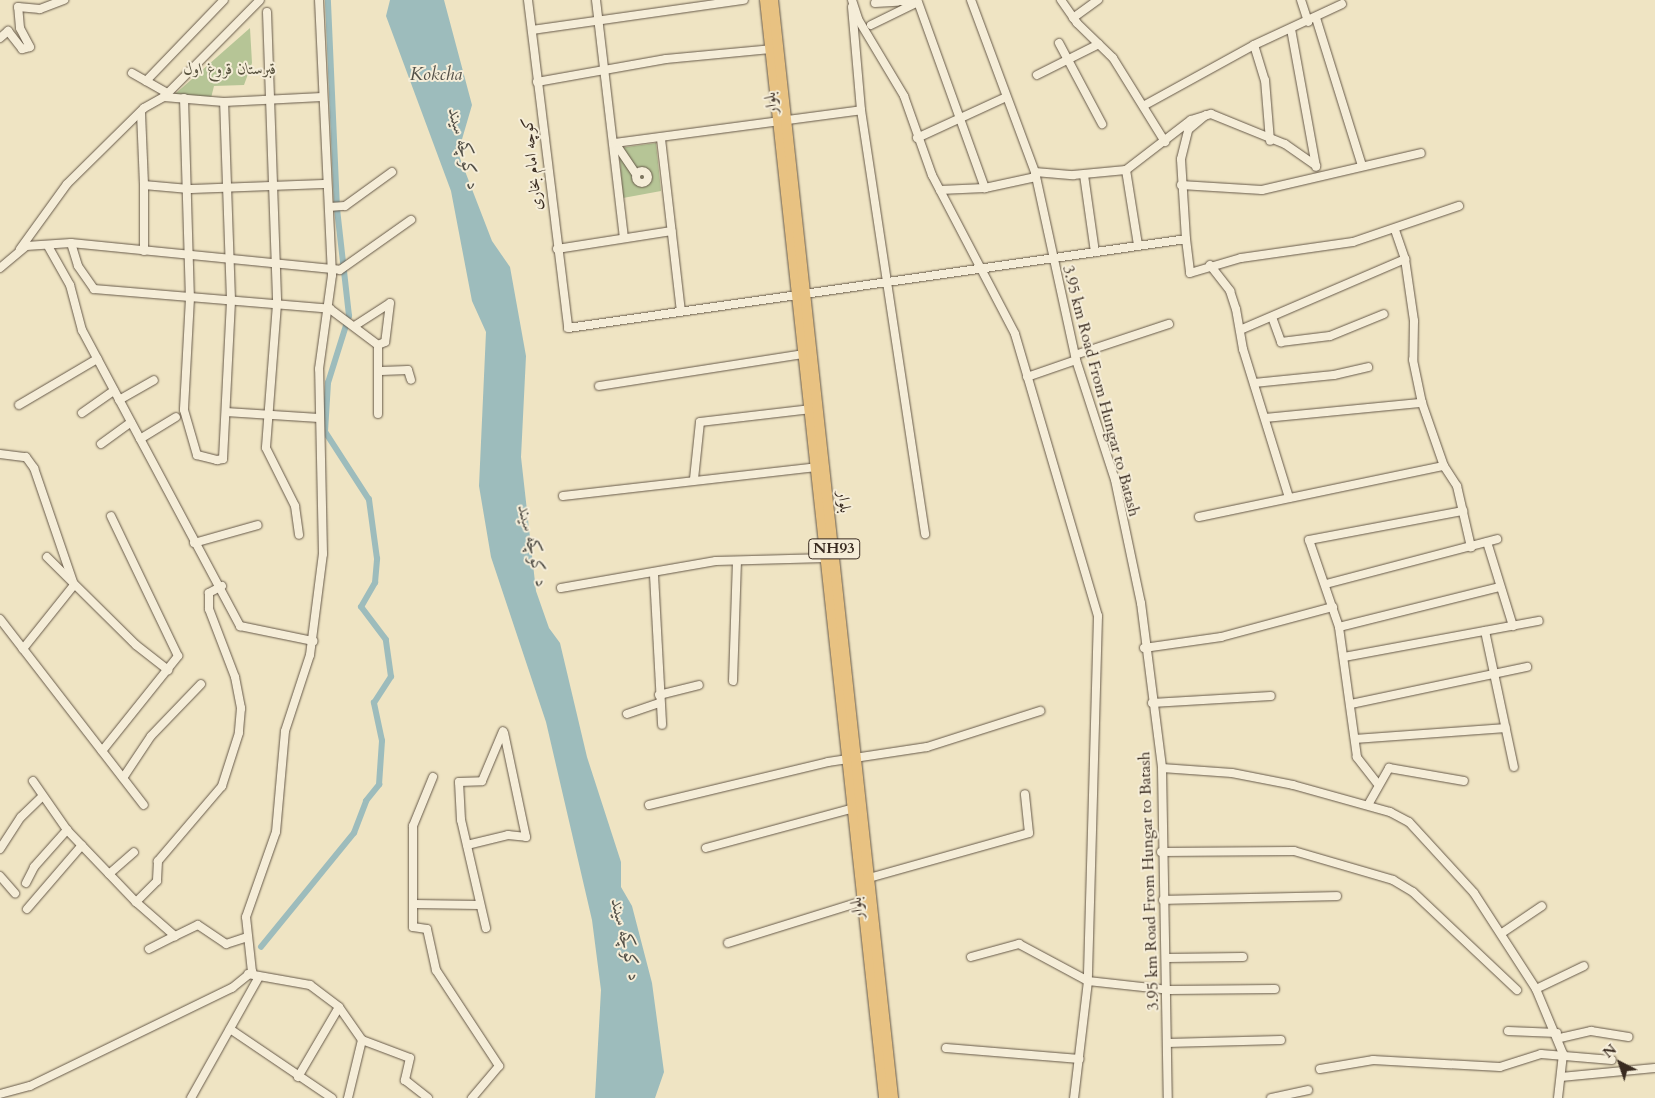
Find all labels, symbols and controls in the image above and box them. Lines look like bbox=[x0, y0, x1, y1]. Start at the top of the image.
park label: قبرستان قروغ اول bbox=[183, 59, 277, 79]
water label: Kokcha bbox=[410, 64, 462, 86]
street label: بلوار bbox=[760, 91, 782, 115]
water label: د کوکچه سیند bbox=[442, 106, 484, 192]
street label: کوچه امام بخاری bbox=[518, 116, 546, 212]
street label: 3.95 km Road From Hungar to Batash bbox=[1058, 263, 1144, 519]
street label: بلوار bbox=[833, 490, 855, 514]
water label: د کوکچه سیند bbox=[512, 503, 552, 589]
road number: NH93 bbox=[808, 536, 860, 562]
street label: 3.95 km Road From Hungar to Batash bbox=[1135, 751, 1163, 1011]
street label: بلوار bbox=[846, 896, 868, 920]
water label: د کوکچه سیند bbox=[605, 897, 645, 983]
north arrow bbox=[1595, 1038, 1645, 1088]
text: N bbox=[1599, 1040, 1621, 1062]

